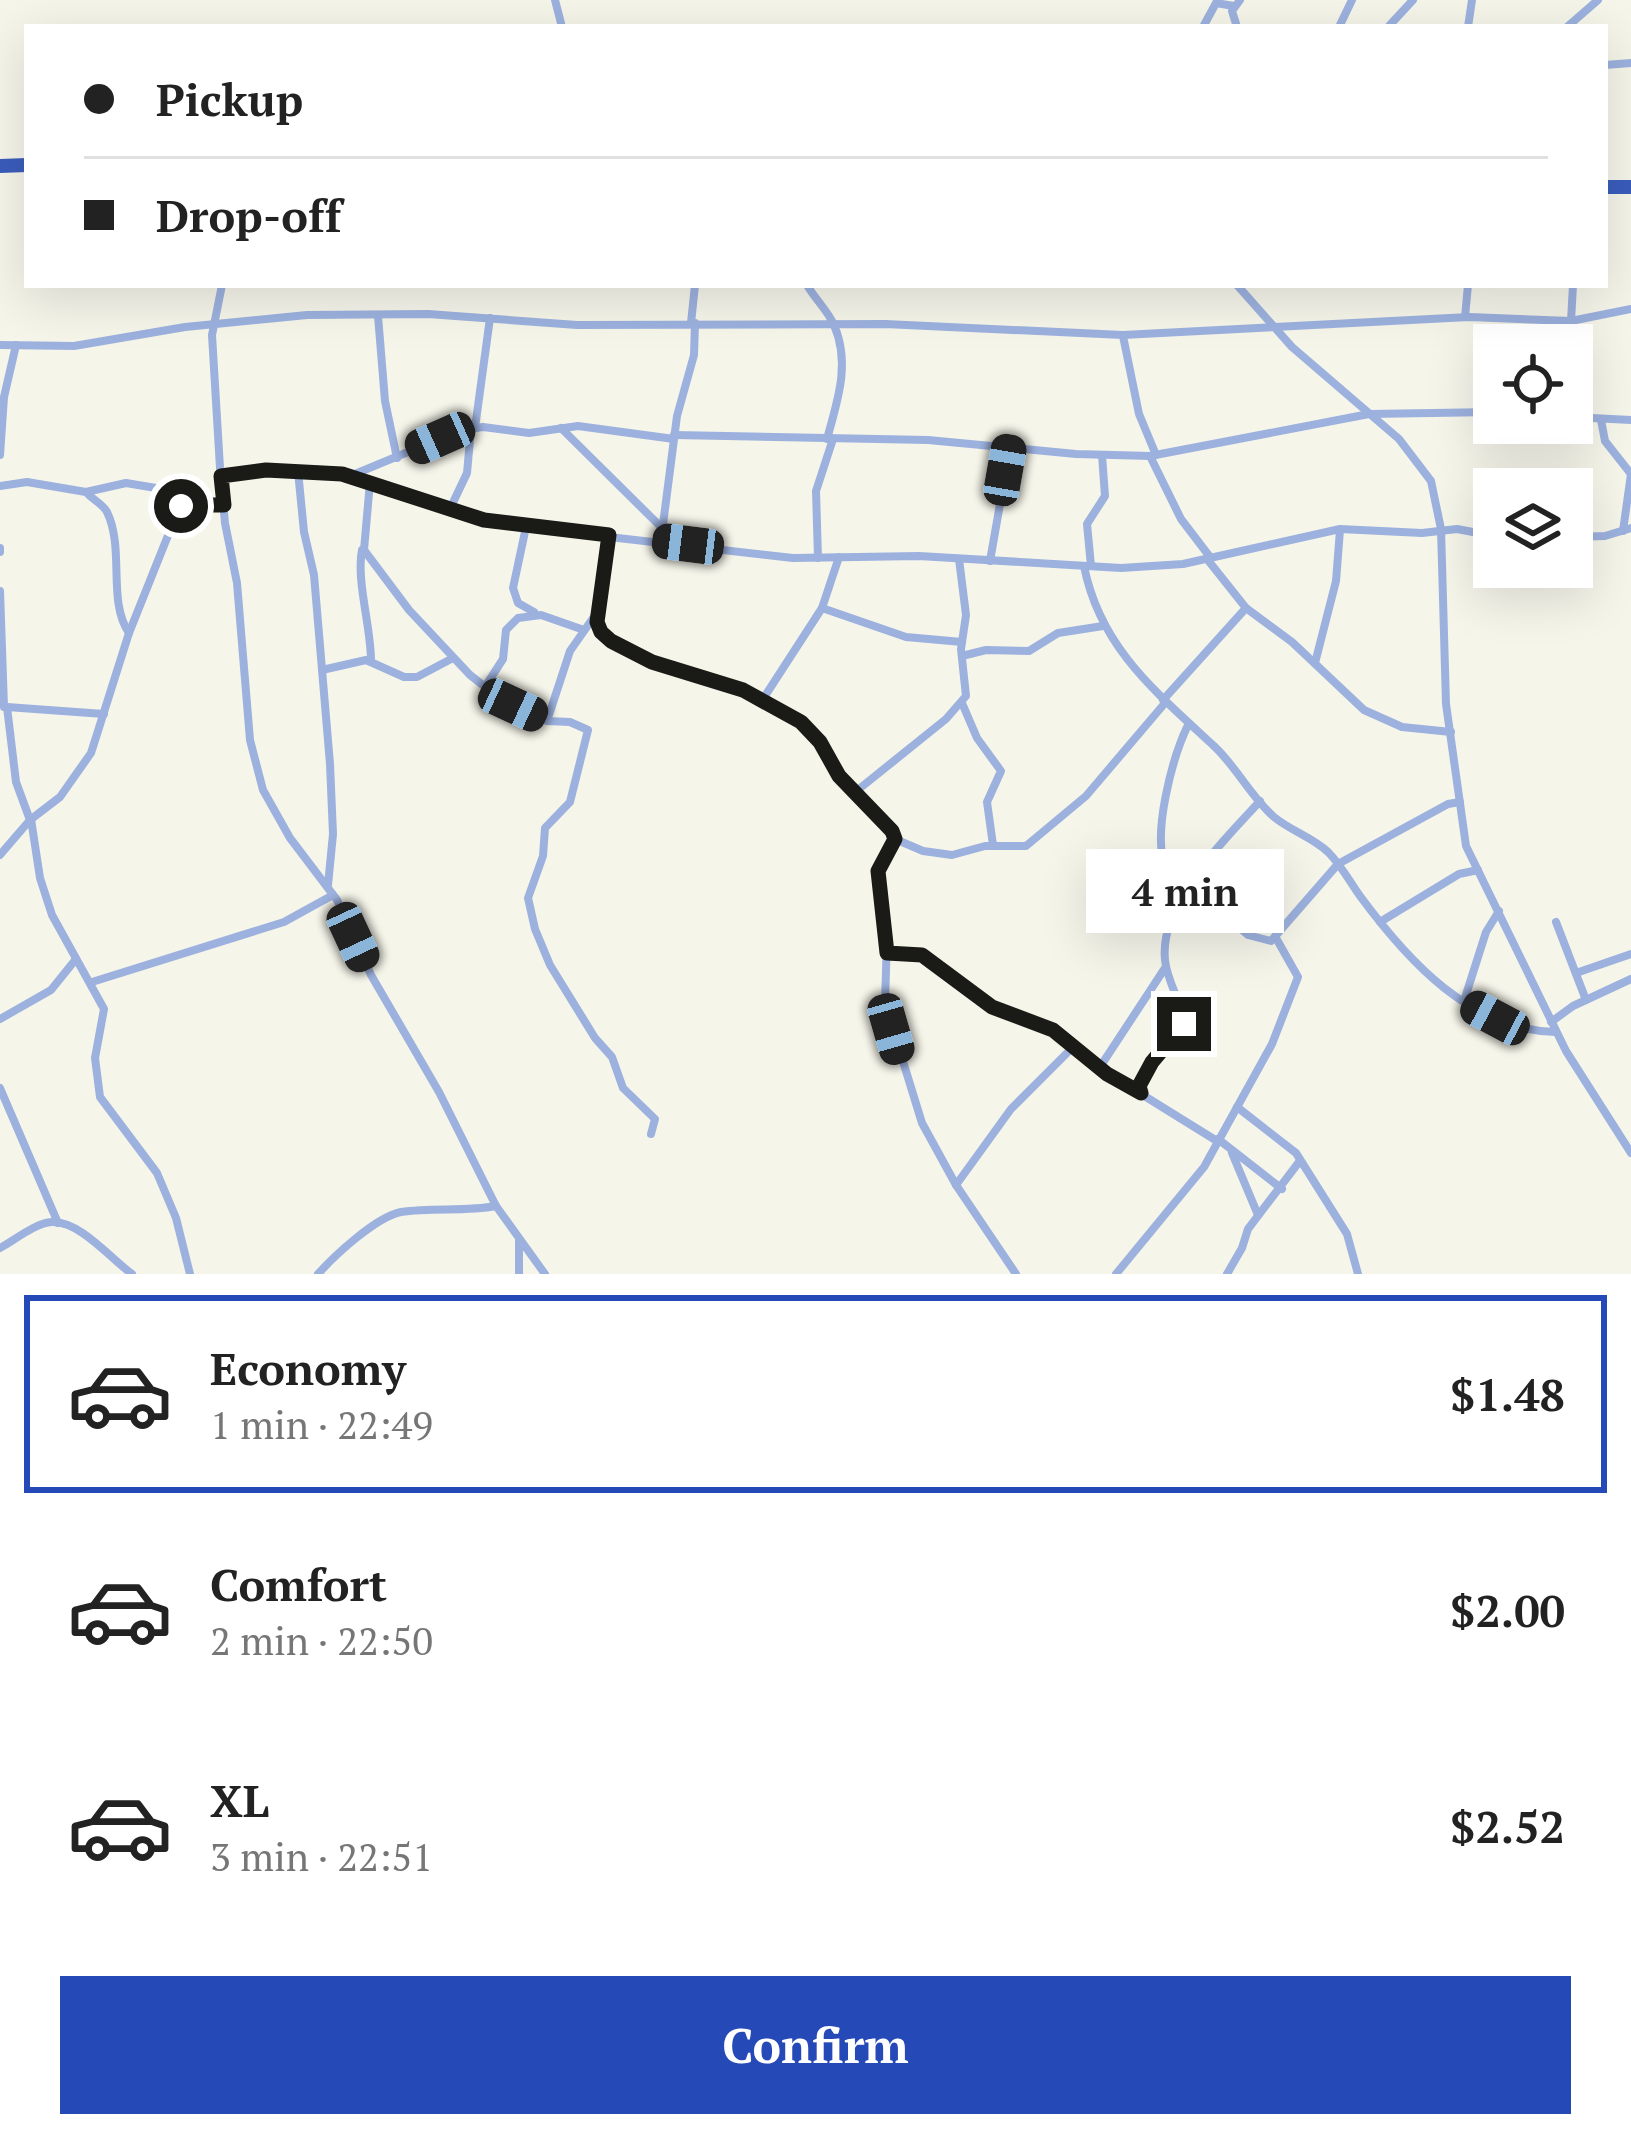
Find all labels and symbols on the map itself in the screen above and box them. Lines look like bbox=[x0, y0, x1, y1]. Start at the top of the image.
car bbox=[400, 407, 480, 469]
car bbox=[981, 431, 1029, 509]
route start bbox=[154, 479, 208, 533]
car bbox=[650, 522, 726, 566]
car bbox=[473, 673, 553, 737]
callout: 4 min bbox=[1085, 850, 1283, 934]
car bbox=[321, 897, 385, 977]
car bbox=[1455, 985, 1535, 1051]
car bbox=[864, 989, 918, 1069]
route end bbox=[1157, 997, 1211, 1051]

